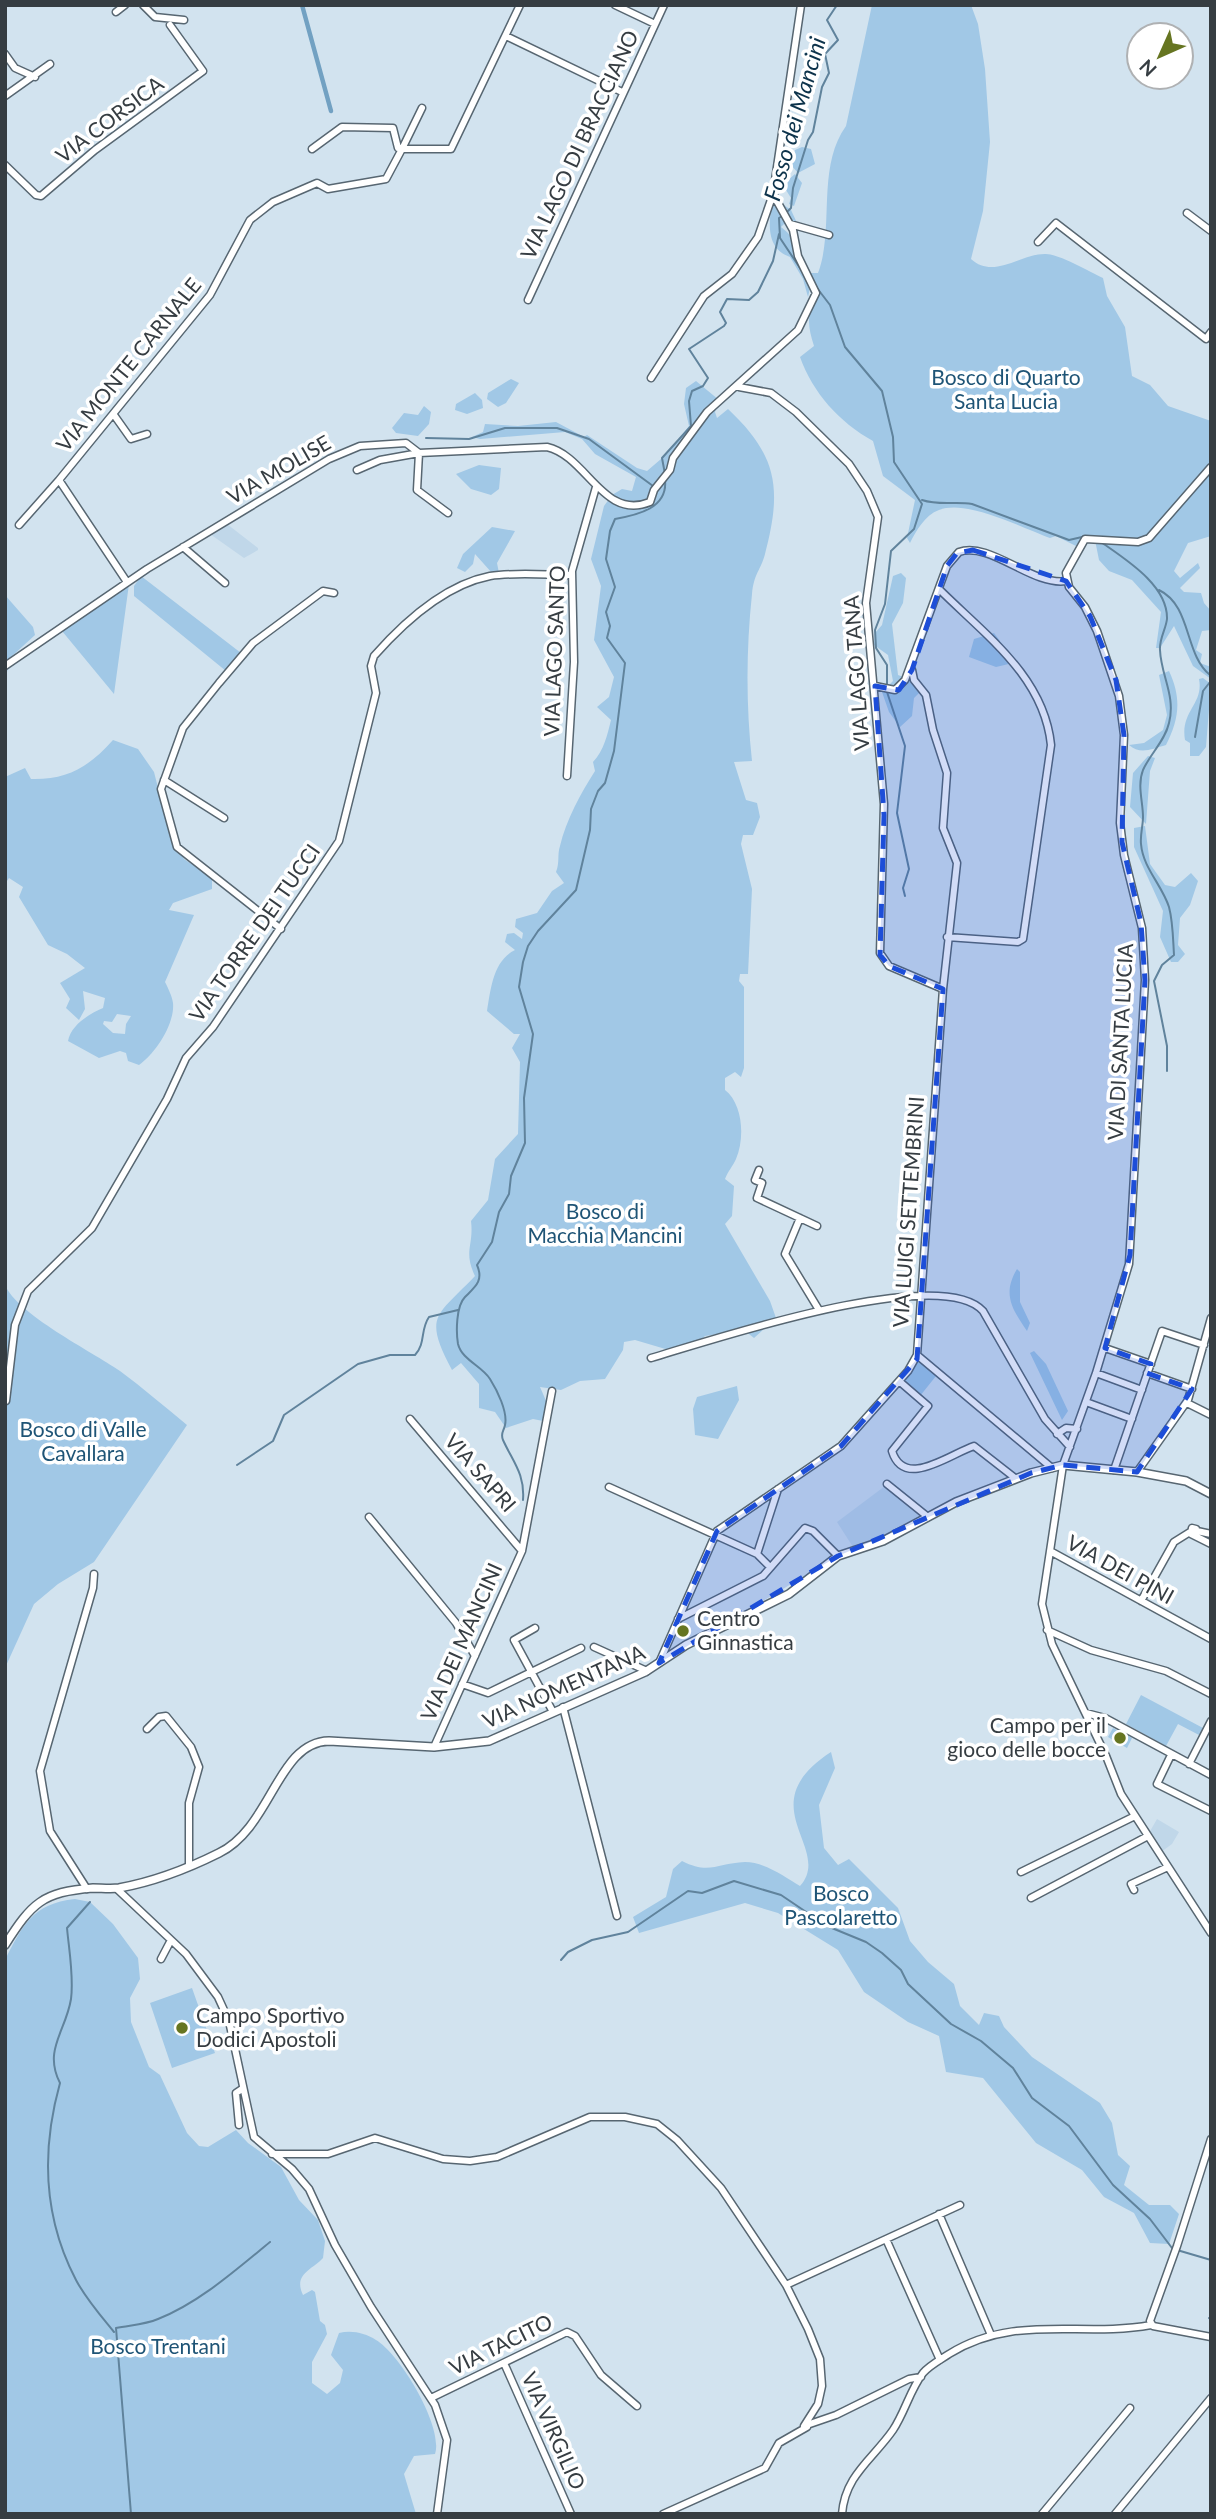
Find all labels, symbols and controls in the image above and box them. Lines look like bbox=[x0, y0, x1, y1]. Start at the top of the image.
north arrow bbox=[1125, 21, 1195, 91]
street label: VIA LAGO DI BRACCIANO bbox=[515, 26, 643, 263]
water label: Fosso dei Mancini bbox=[757, 33, 831, 204]
text: N bbox=[1134, 55, 1161, 82]
street label: VIA CORSICA bbox=[50, 70, 168, 167]
street label: VIA MONTE CARNALE bbox=[50, 272, 205, 456]
park label: Bosco di Quarto Santa Lucia bbox=[931, 364, 1081, 413]
street label: VIA MOLISE bbox=[222, 429, 335, 508]
street label: VIA LAGO SANTO bbox=[538, 565, 569, 737]
street label: VIA LAGO TANA bbox=[838, 594, 873, 752]
street label: VIA TORRE DEI TUCCI bbox=[183, 839, 325, 1026]
street label: VIA DI SANTA LUCIA bbox=[1102, 942, 1137, 1141]
street label: VIA LUIGI SETTEMBRINI bbox=[887, 1095, 928, 1328]
park label: Bosco di Macchia Mancini bbox=[527, 1198, 683, 1247]
park label: Bosco di Valle Cavallara bbox=[19, 1416, 147, 1465]
street label: VIA SAPRI bbox=[440, 1428, 522, 1516]
street label: VIA DEI PINI bbox=[1063, 1529, 1179, 1608]
street label: VIA DEI MANCINI bbox=[415, 1559, 507, 1724]
place label: Centro Ginnastica bbox=[697, 1605, 794, 1654]
marker: Centro Ginnastica bbox=[675, 1623, 691, 1639]
street label: VIA NOMENTANA bbox=[478, 1638, 649, 1733]
place label: Campo per il gioco delle bocce bbox=[947, 1712, 1106, 1761]
marker: Campo per il gioco delle bocce bbox=[1112, 1730, 1128, 1746]
park label: Bosco Pascolaretto bbox=[784, 1880, 898, 1929]
place label: Campo Sportivo Dodici Apostoli bbox=[196, 2002, 345, 2051]
marker: Campo Sportivo Dodici Apostoli bbox=[174, 2020, 190, 2036]
street label: VIA TACITO bbox=[445, 2308, 556, 2379]
park label: Bosco Trentani bbox=[90, 2333, 226, 2358]
street label: VIA VIRGILIO bbox=[517, 2368, 591, 2493]

